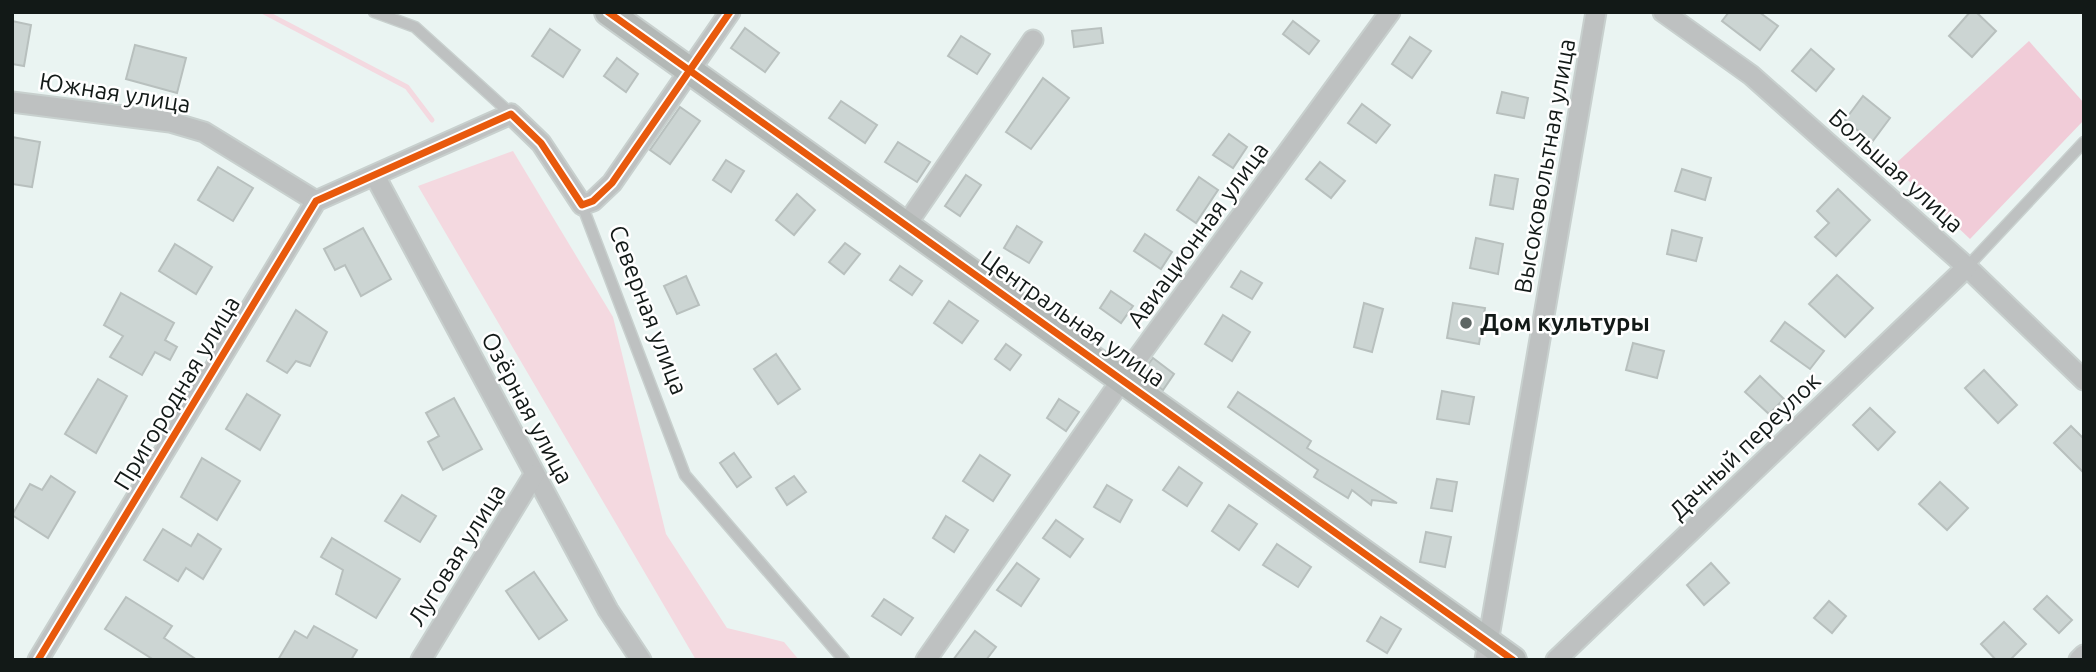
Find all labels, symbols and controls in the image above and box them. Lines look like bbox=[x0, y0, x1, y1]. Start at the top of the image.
street label: Высоковольтная улица bbox=[1509, 36, 1580, 295]
street label: Южная улица bbox=[38, 67, 193, 118]
street label: Большая улица bbox=[1824, 103, 1969, 238]
street label: Авиационная улица bbox=[1121, 137, 1274, 332]
street label: Северная улица bbox=[604, 221, 693, 398]
street label: Центральная улица bbox=[976, 245, 1170, 392]
street label: Пригородная улица bbox=[108, 291, 245, 494]
place label: Дом культуры bbox=[1480, 309, 1650, 336]
marker: Дом культуры bbox=[1458, 315, 1474, 331]
street label: Озёрная улица bbox=[476, 327, 579, 488]
street label: Дачный переулок bbox=[1664, 367, 1826, 525]
street label: Луговая улица bbox=[402, 479, 511, 630]

